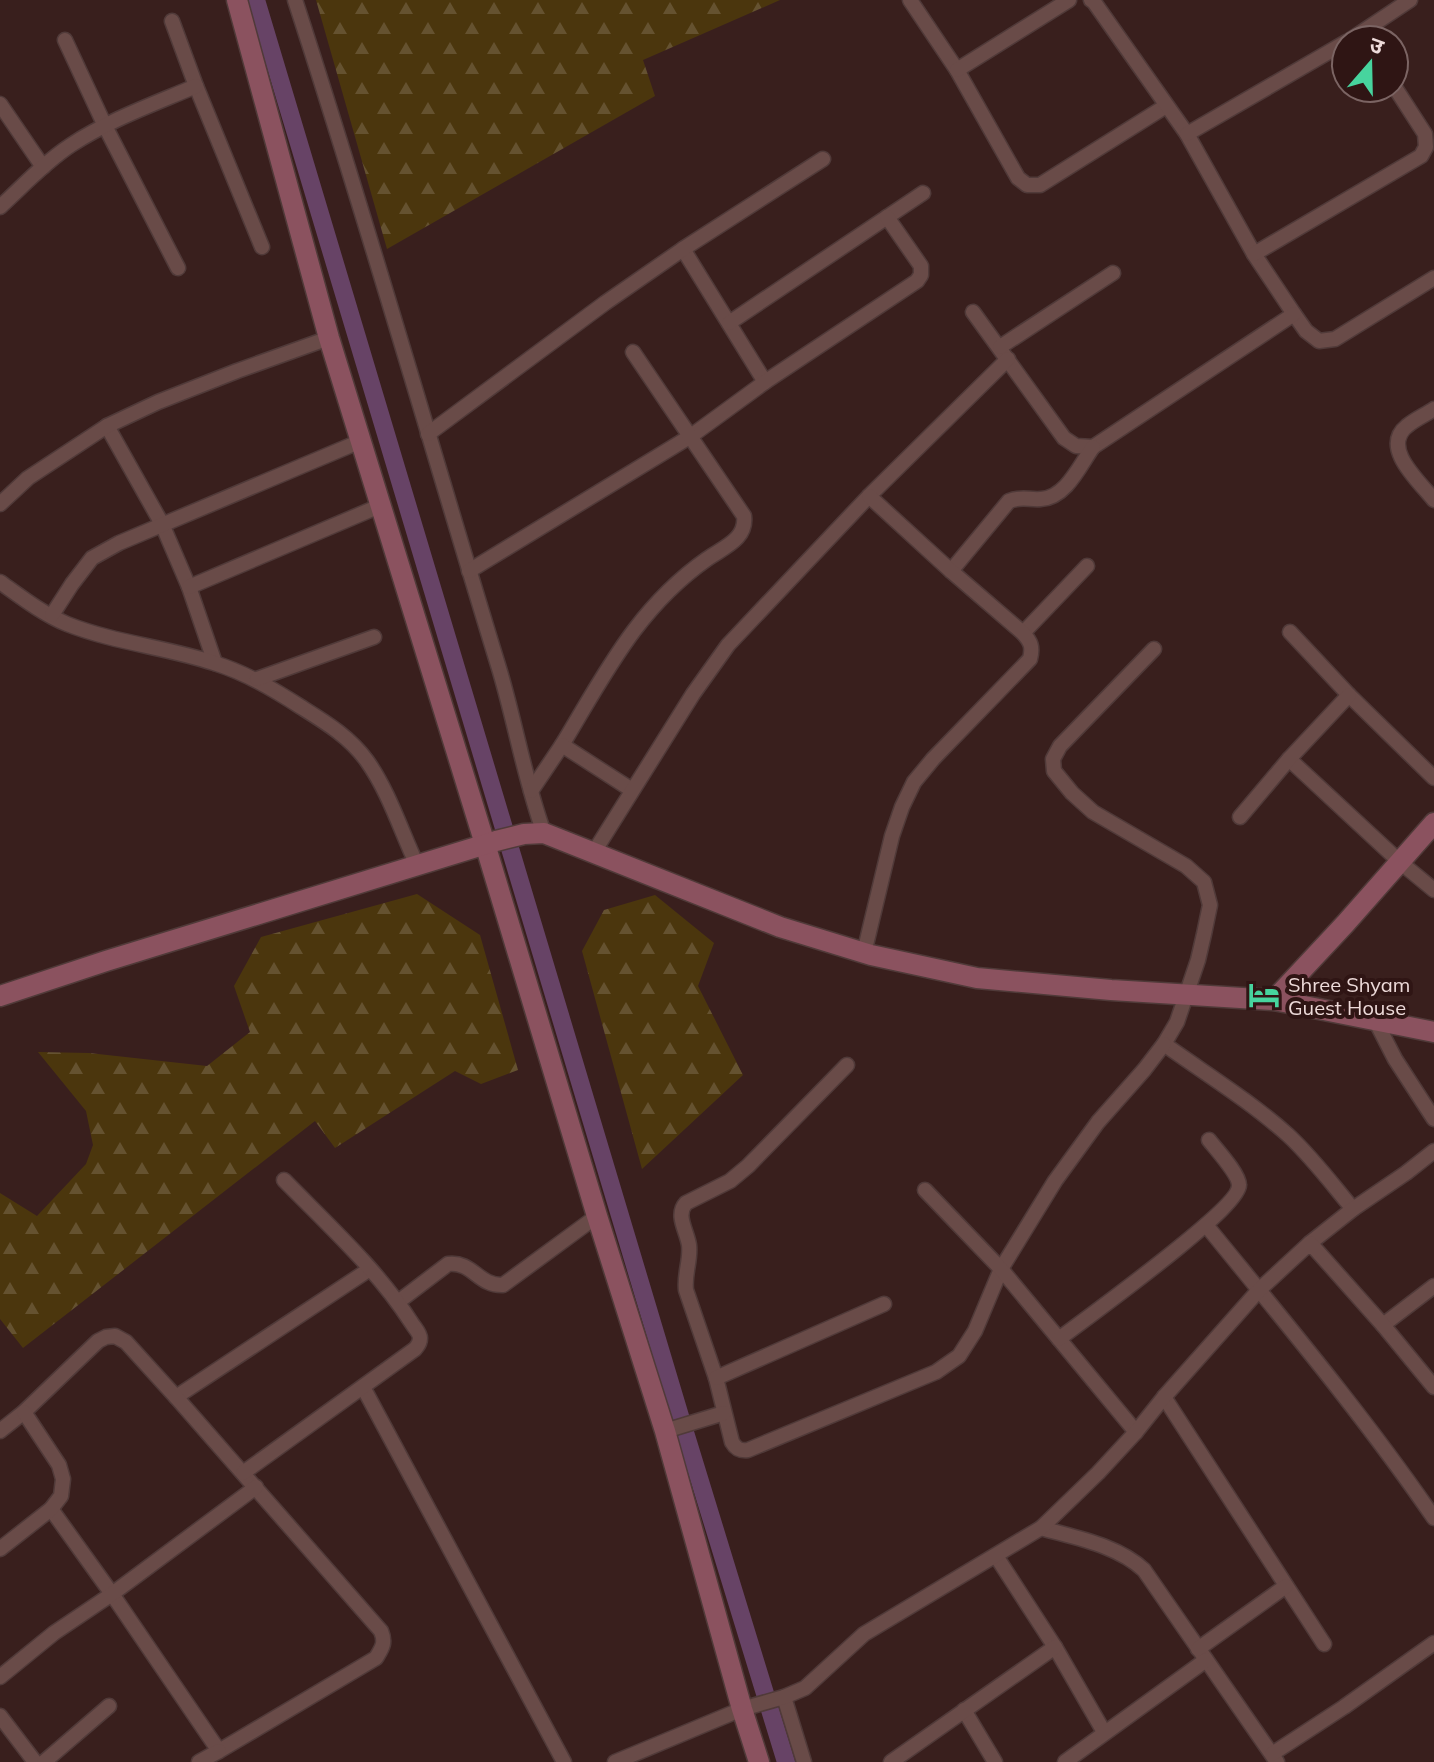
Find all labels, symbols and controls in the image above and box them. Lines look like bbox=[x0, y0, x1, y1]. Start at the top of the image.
north arrow bbox=[1330, 24, 1410, 104]
text: उ bbox=[1366, 30, 1389, 61]
place label: Shree Shyam Guest House bbox=[1288, 972, 1410, 1020]
hotel icon: Shree Shyam Guest House bbox=[1247, 978, 1281, 1012]

